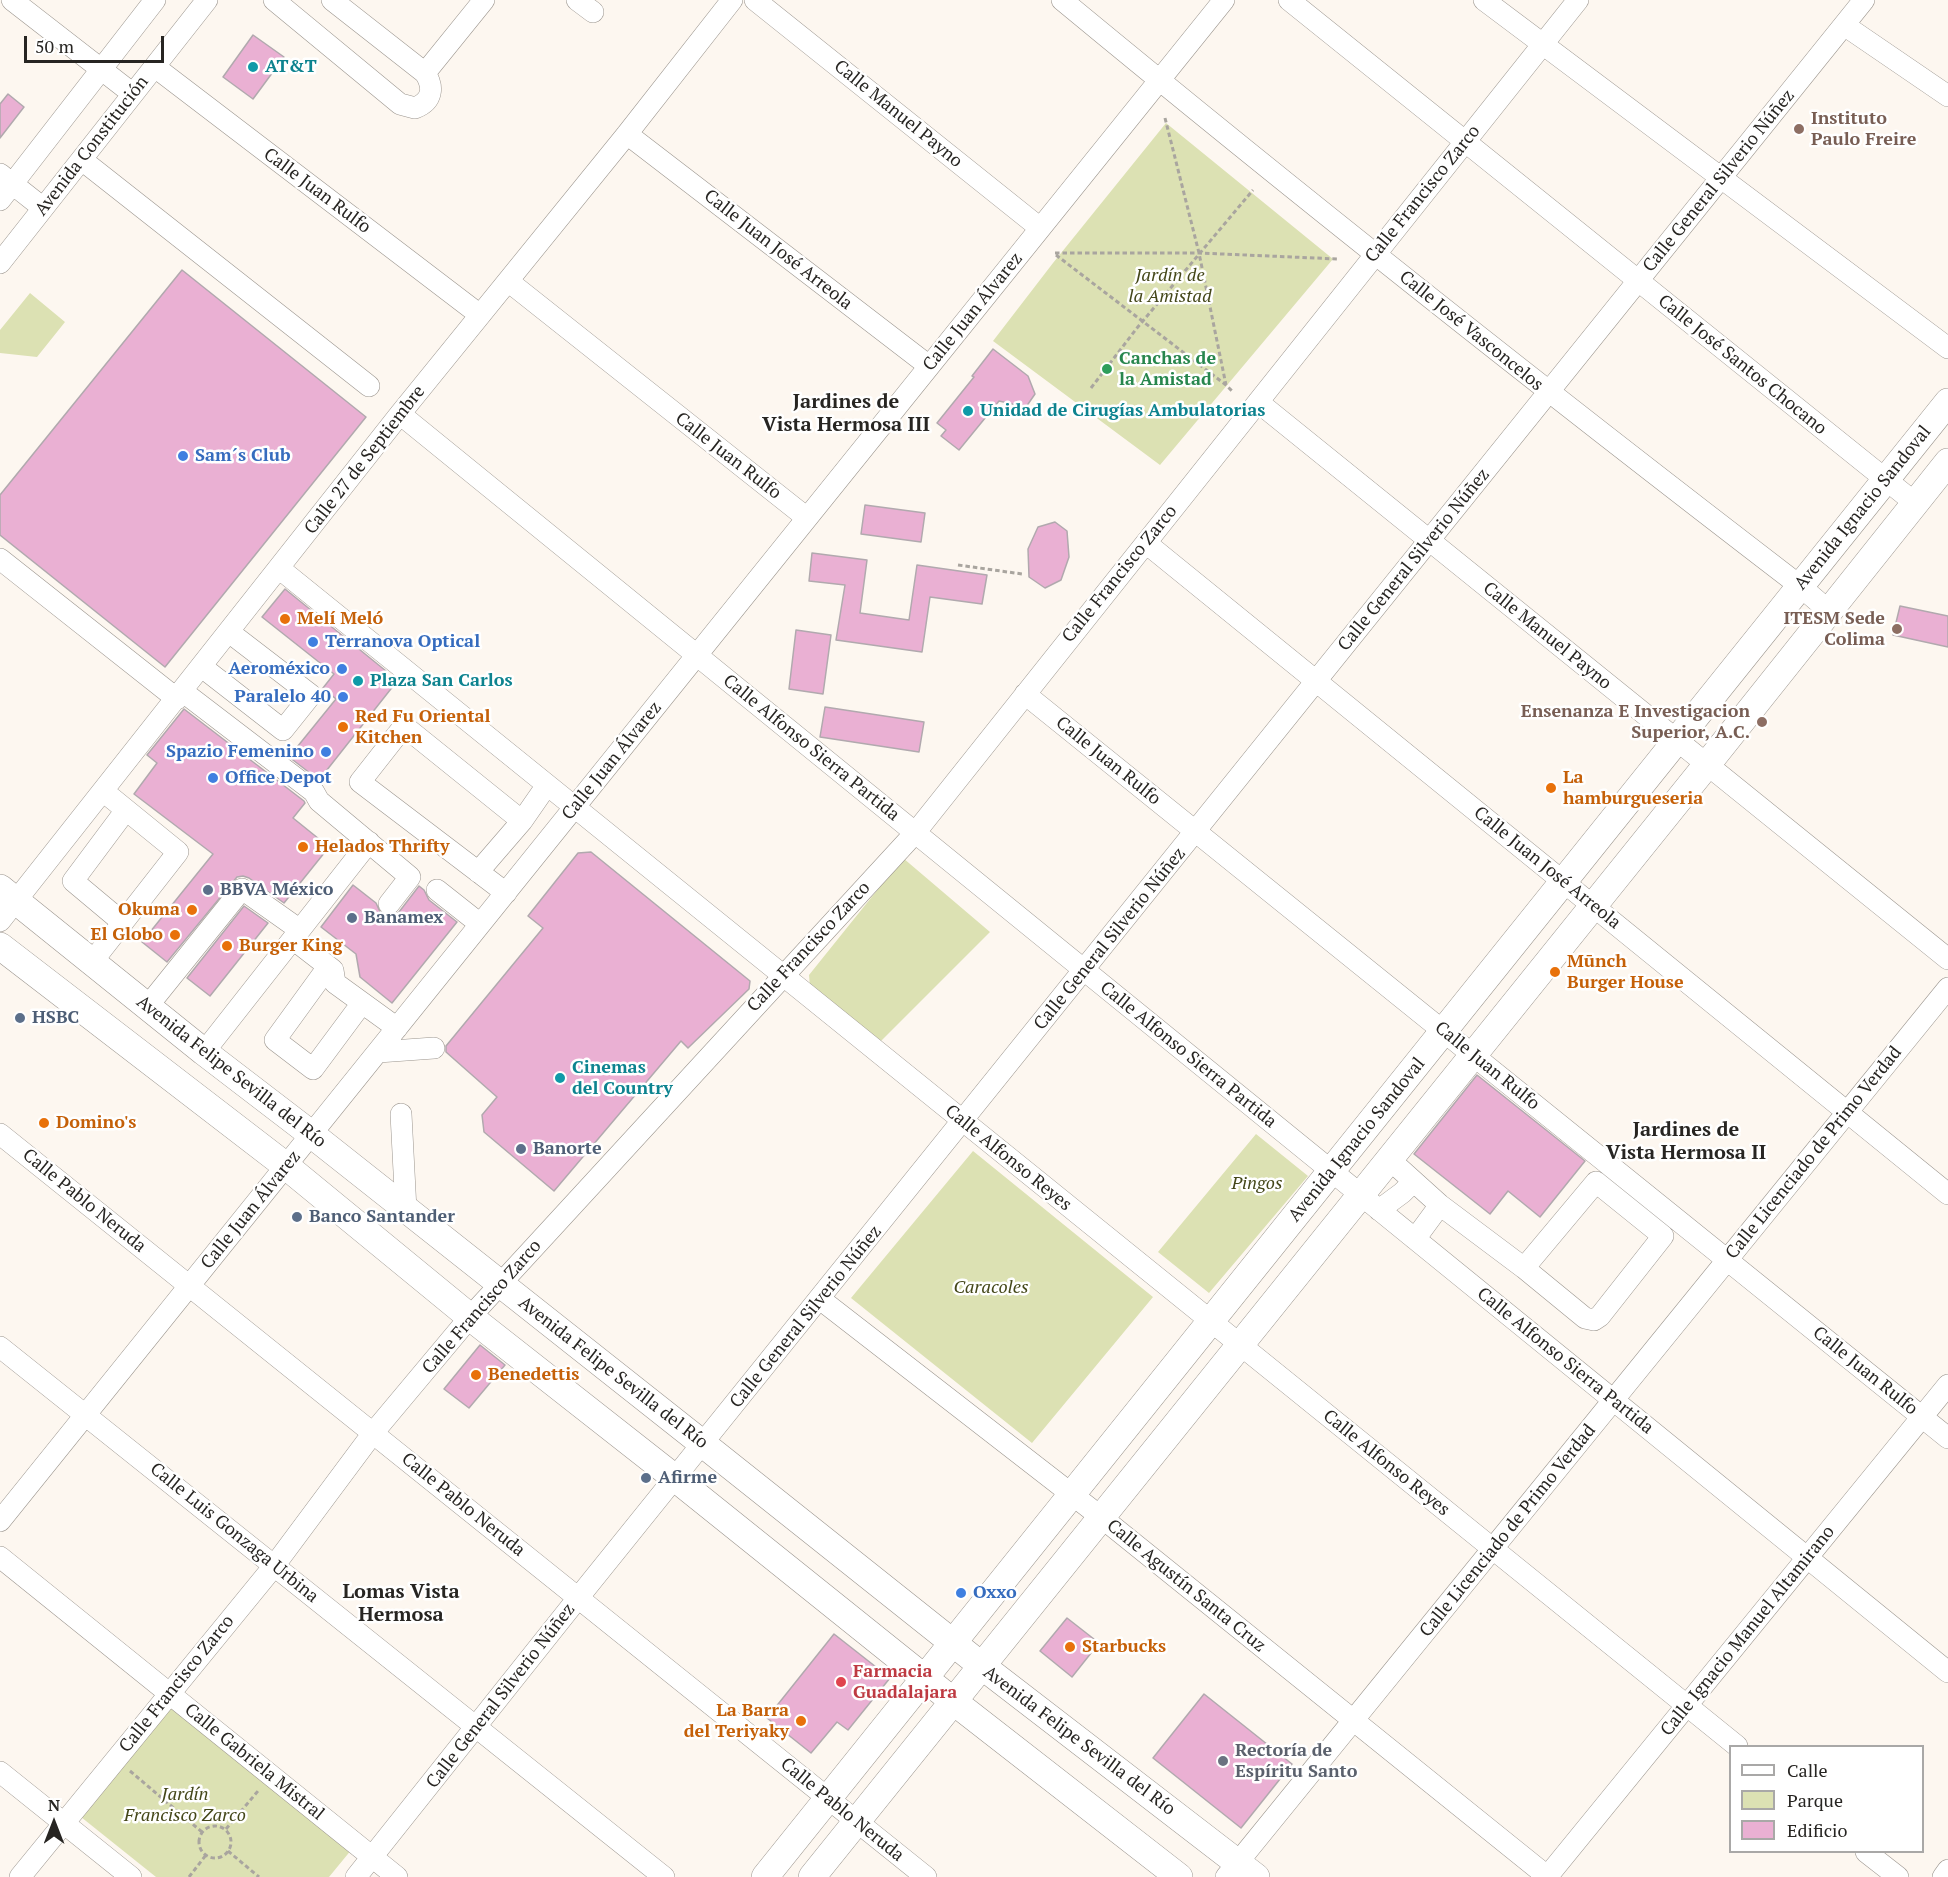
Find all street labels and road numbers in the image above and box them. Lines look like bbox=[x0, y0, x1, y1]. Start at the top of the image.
street label: Calle Manuel Payno bbox=[829, 56, 967, 172]
street label: Avenida Constitución bbox=[31, 72, 153, 220]
street label: Calle General Silverio Núñez bbox=[1639, 85, 1799, 277]
street label: Calle Francisco Zarco bbox=[1361, 121, 1485, 267]
street label: Calle Juan Rulfo bbox=[259, 144, 375, 238]
street label: Calle Juan José Arreola bbox=[699, 185, 857, 315]
street label: Calle Juan Álvarez bbox=[919, 248, 1027, 376]
street label: Calle José Vasconcelos bbox=[1395, 266, 1547, 396]
street label: Calle José Santos Chocano bbox=[1653, 290, 1831, 440]
street label: Calle 27 de Septiembre bbox=[300, 381, 430, 539]
street label: Calle Juan Rulfo bbox=[671, 408, 785, 504]
street label: Avenida Ignacio Sandoval bbox=[1790, 422, 1936, 594]
street label: Calle General Silverio Núñez bbox=[1334, 464, 1494, 656]
street label: Calle Francisco Zarco bbox=[1058, 501, 1182, 647]
street label: Calle Manuel Payno bbox=[1478, 578, 1616, 694]
street label: Calle Alfonso Sierra Partida bbox=[719, 670, 903, 826]
street label: Calle Juan Álvarez bbox=[558, 697, 666, 825]
street label: Calle Juan Rulfo bbox=[1051, 712, 1165, 810]
street label: Calle Juan José Arreola bbox=[1469, 802, 1625, 934]
street label: Calle General Silverio Núñez bbox=[1030, 843, 1190, 1035]
street label: Calle Francisco Zarco bbox=[743, 877, 875, 1017]
street label: Calle Alfonso Sierra Partida bbox=[1096, 977, 1280, 1133]
street label: Avenida Felipe Sevilla del Río bbox=[132, 991, 330, 1153]
street label: Calle Juan Rulfo bbox=[1430, 1017, 1544, 1115]
street label: Calle Licenciado de Primo Verdad bbox=[1721, 1042, 1907, 1264]
street label: Avenida Ignacio Sandoval bbox=[1284, 1054, 1430, 1226]
street label: Calle Alfonso Reyes bbox=[940, 1100, 1076, 1216]
street label: Calle Pablo Neruda bbox=[18, 1145, 150, 1257]
street label: Calle Juan Álvarez bbox=[197, 1146, 305, 1274]
street label: Calle General Silverio Núñez bbox=[726, 1221, 886, 1413]
street label: Calle Francisco Zarco bbox=[418, 1236, 546, 1378]
street label: Calle Alfonso Sierra Partida bbox=[1473, 1283, 1657, 1439]
street label: Avenida Felipe Sevilla del Río bbox=[514, 1292, 712, 1454]
street label: Calle Juan Rulfo bbox=[1808, 1322, 1922, 1420]
street label: Calle Alfonso Reyes bbox=[1318, 1405, 1454, 1521]
street label: Calle Licenciado de Primo Verdad bbox=[1415, 1420, 1601, 1642]
street label: Calle Pablo Neruda bbox=[397, 1449, 529, 1561]
street label: Calle Luis Gonzaga Urbina bbox=[145, 1458, 323, 1608]
street label: Calle Agustín Santa Cruz bbox=[1102, 1515, 1270, 1657]
street label: Calle Ignacio Manuel Altamirano bbox=[1656, 1521, 1840, 1741]
street label: Calle General Silverio Núñez bbox=[422, 1599, 580, 1793]
street label: Calle Francisco Zarco bbox=[115, 1611, 239, 1757]
street label: Avenida Felipe Sevilla del Río bbox=[979, 1662, 1179, 1820]
street label: Calle Gabriela Mistral bbox=[180, 1699, 328, 1825]
street label: Calle Pablo Neruda bbox=[776, 1754, 908, 1866]

